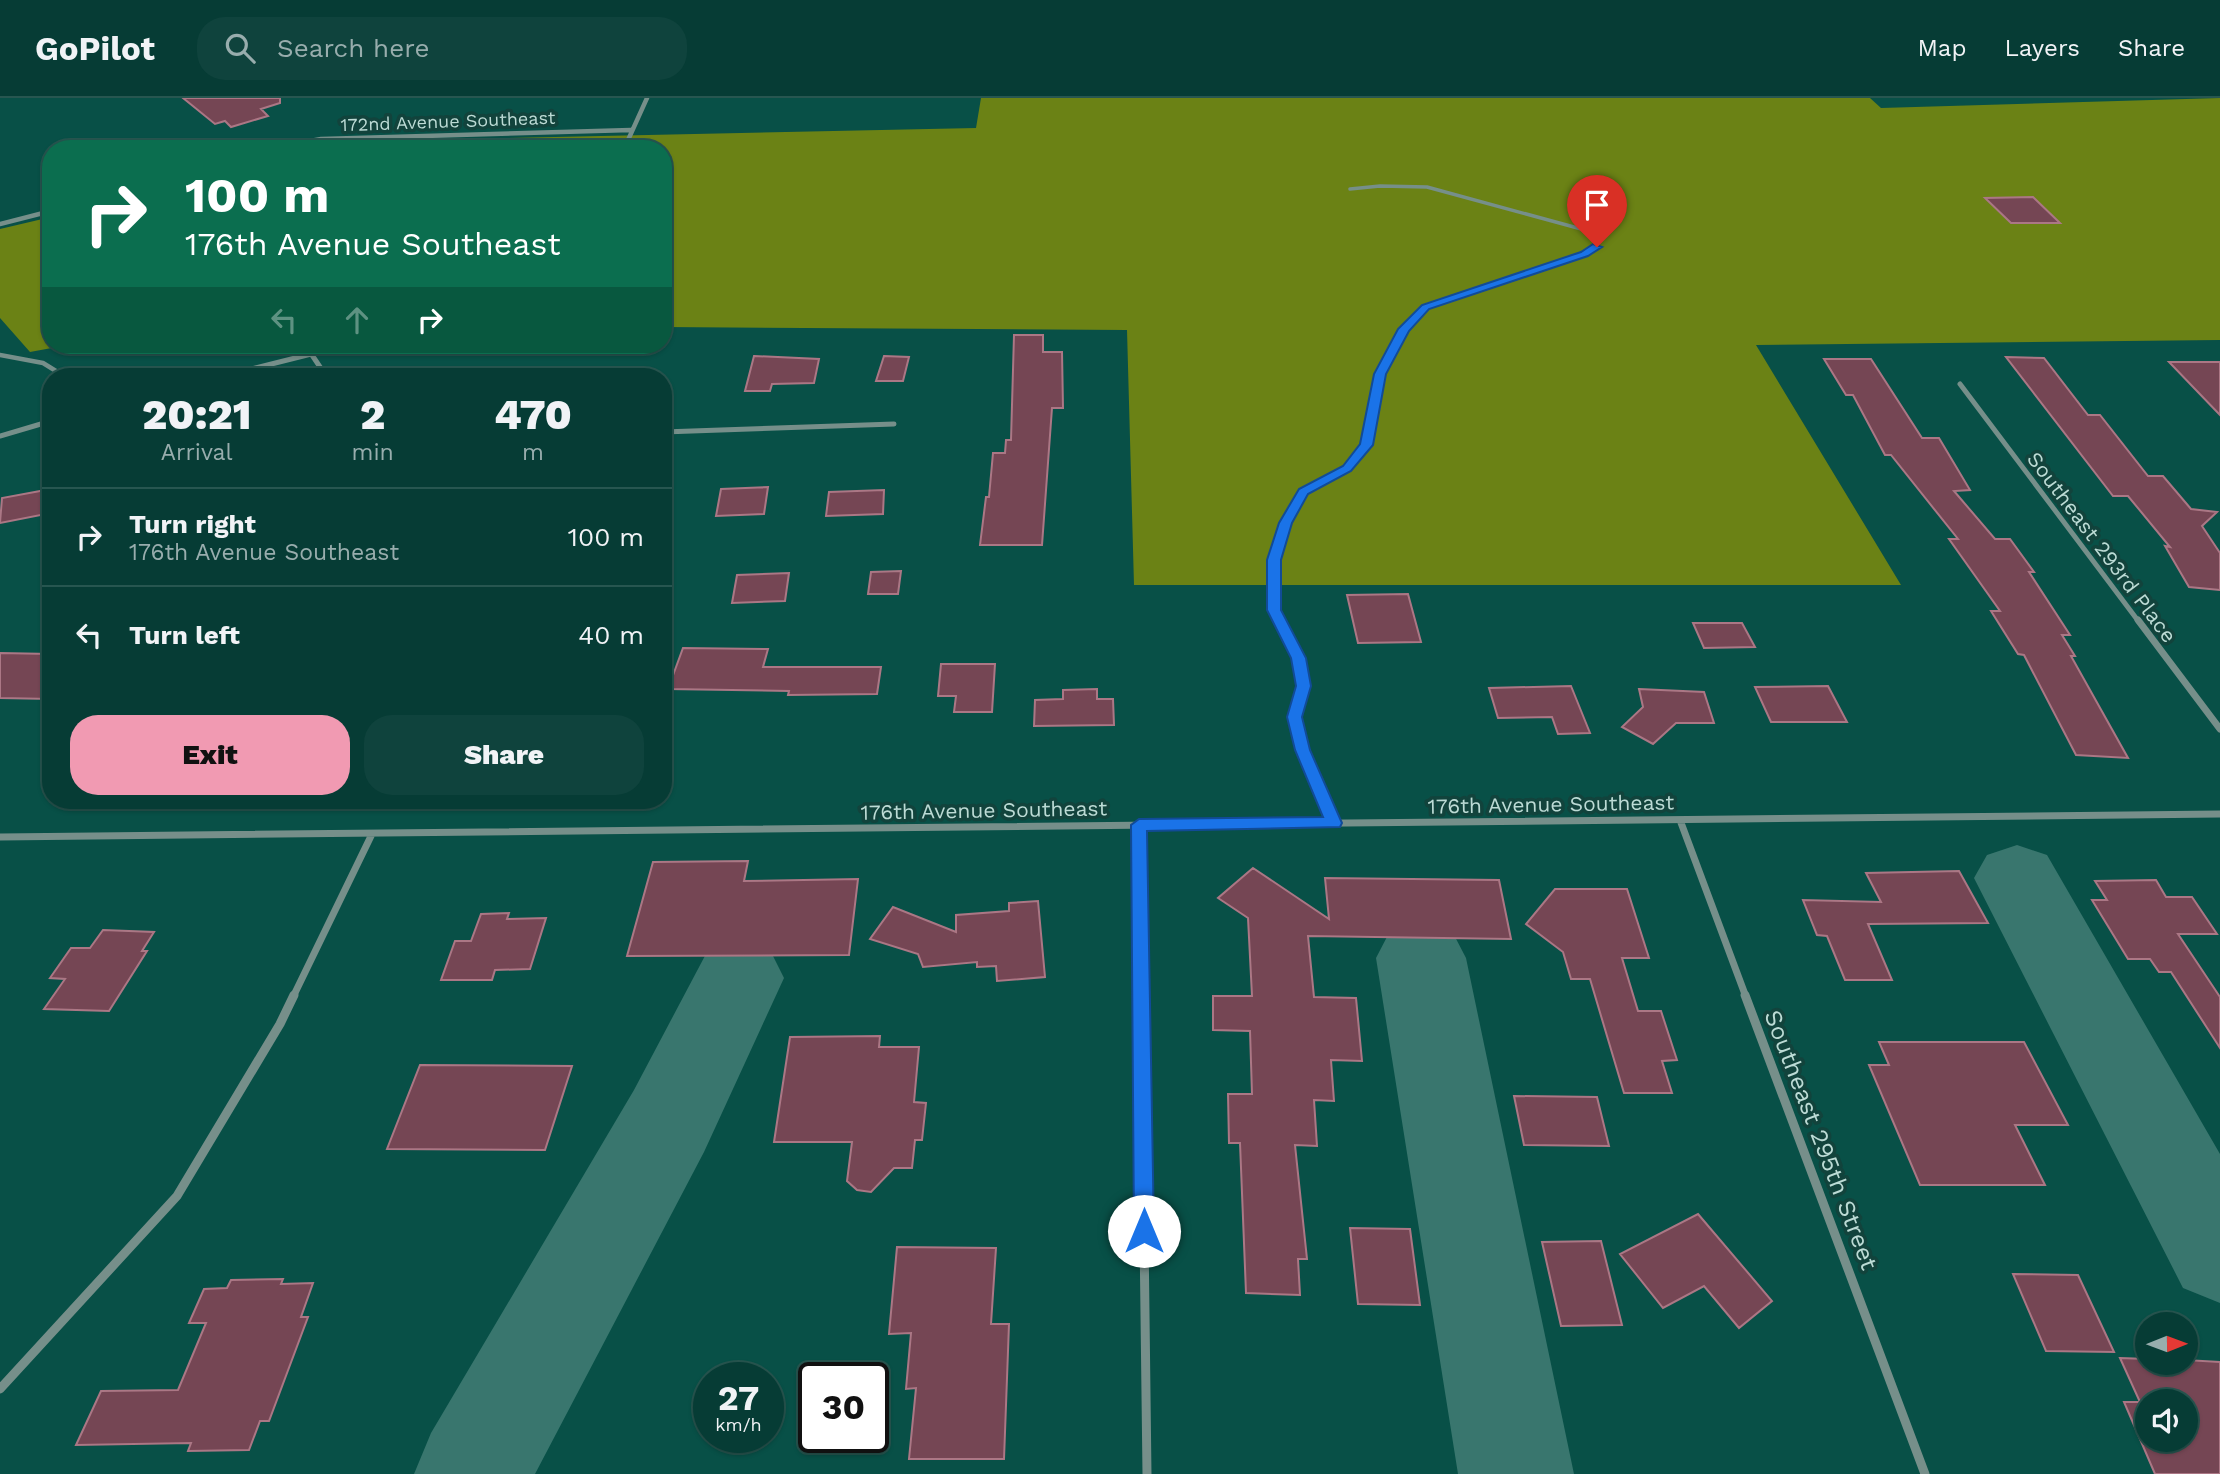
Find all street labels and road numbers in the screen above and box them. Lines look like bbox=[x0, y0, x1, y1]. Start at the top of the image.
street label: 172nd Avenue Southeast bbox=[340, 107, 556, 135]
street label: Southeast 293rd Place bbox=[2022, 447, 2182, 647]
street label: 176th Avenue Southeast bbox=[1428, 789, 1675, 819]
street label: 176th Avenue Southeast bbox=[861, 795, 1108, 825]
street label: Southeast 295th Street bbox=[1758, 1006, 1884, 1274]

